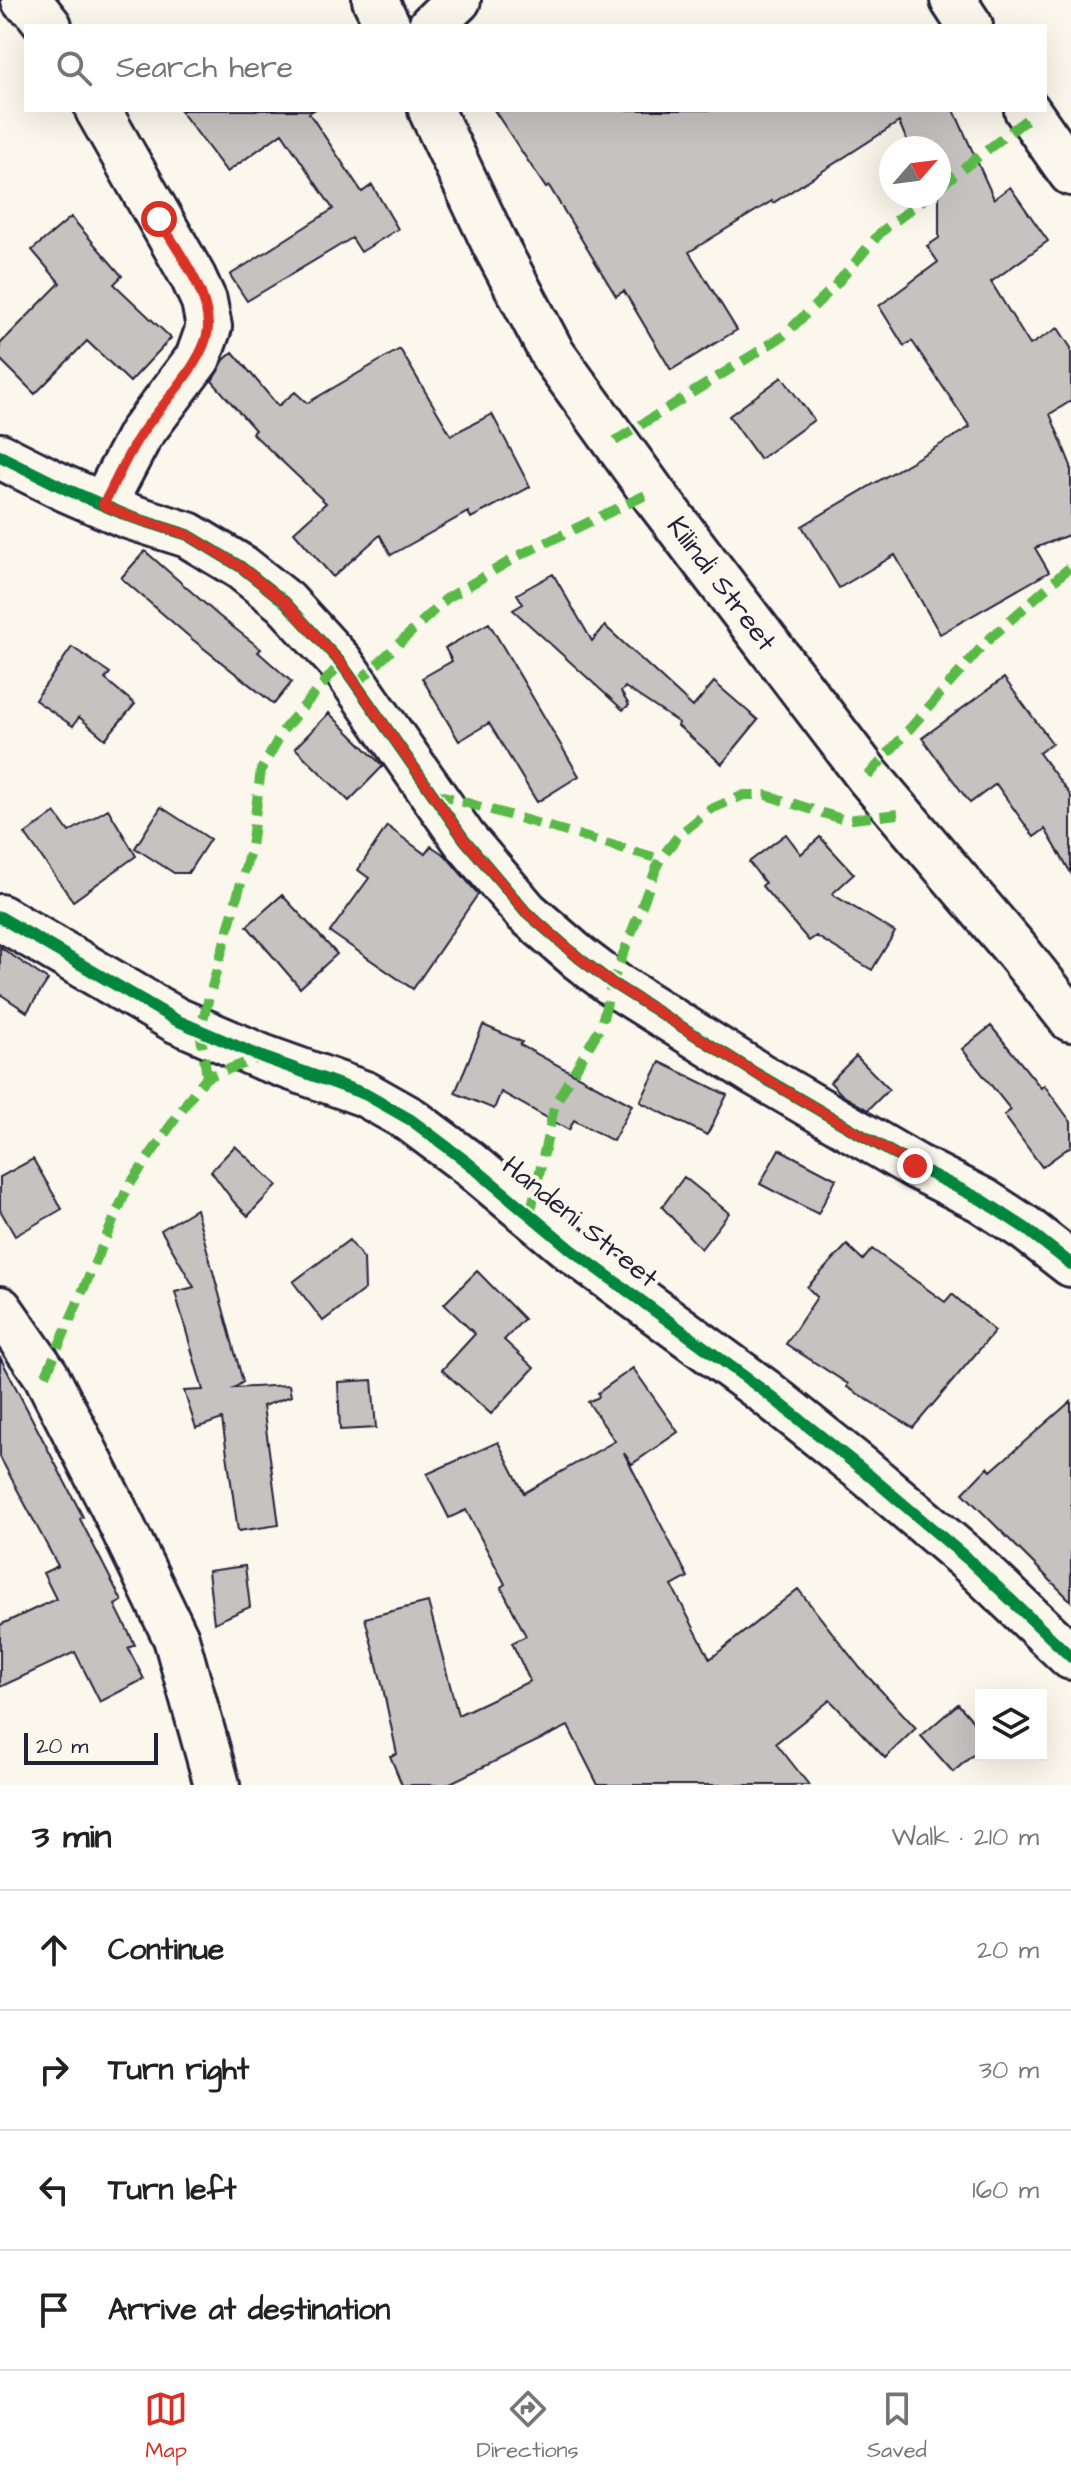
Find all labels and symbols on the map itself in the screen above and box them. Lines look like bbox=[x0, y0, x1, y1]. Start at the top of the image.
north arrow bbox=[879, 136, 951, 208]
route start bbox=[141, 201, 177, 237]
street label: Kilindi Street bbox=[658, 508, 786, 660]
street label: Handeni Street bbox=[494, 1147, 667, 1298]
route end bbox=[897, 1148, 933, 1184]
scale bar bbox=[24, 1729, 158, 1765]

